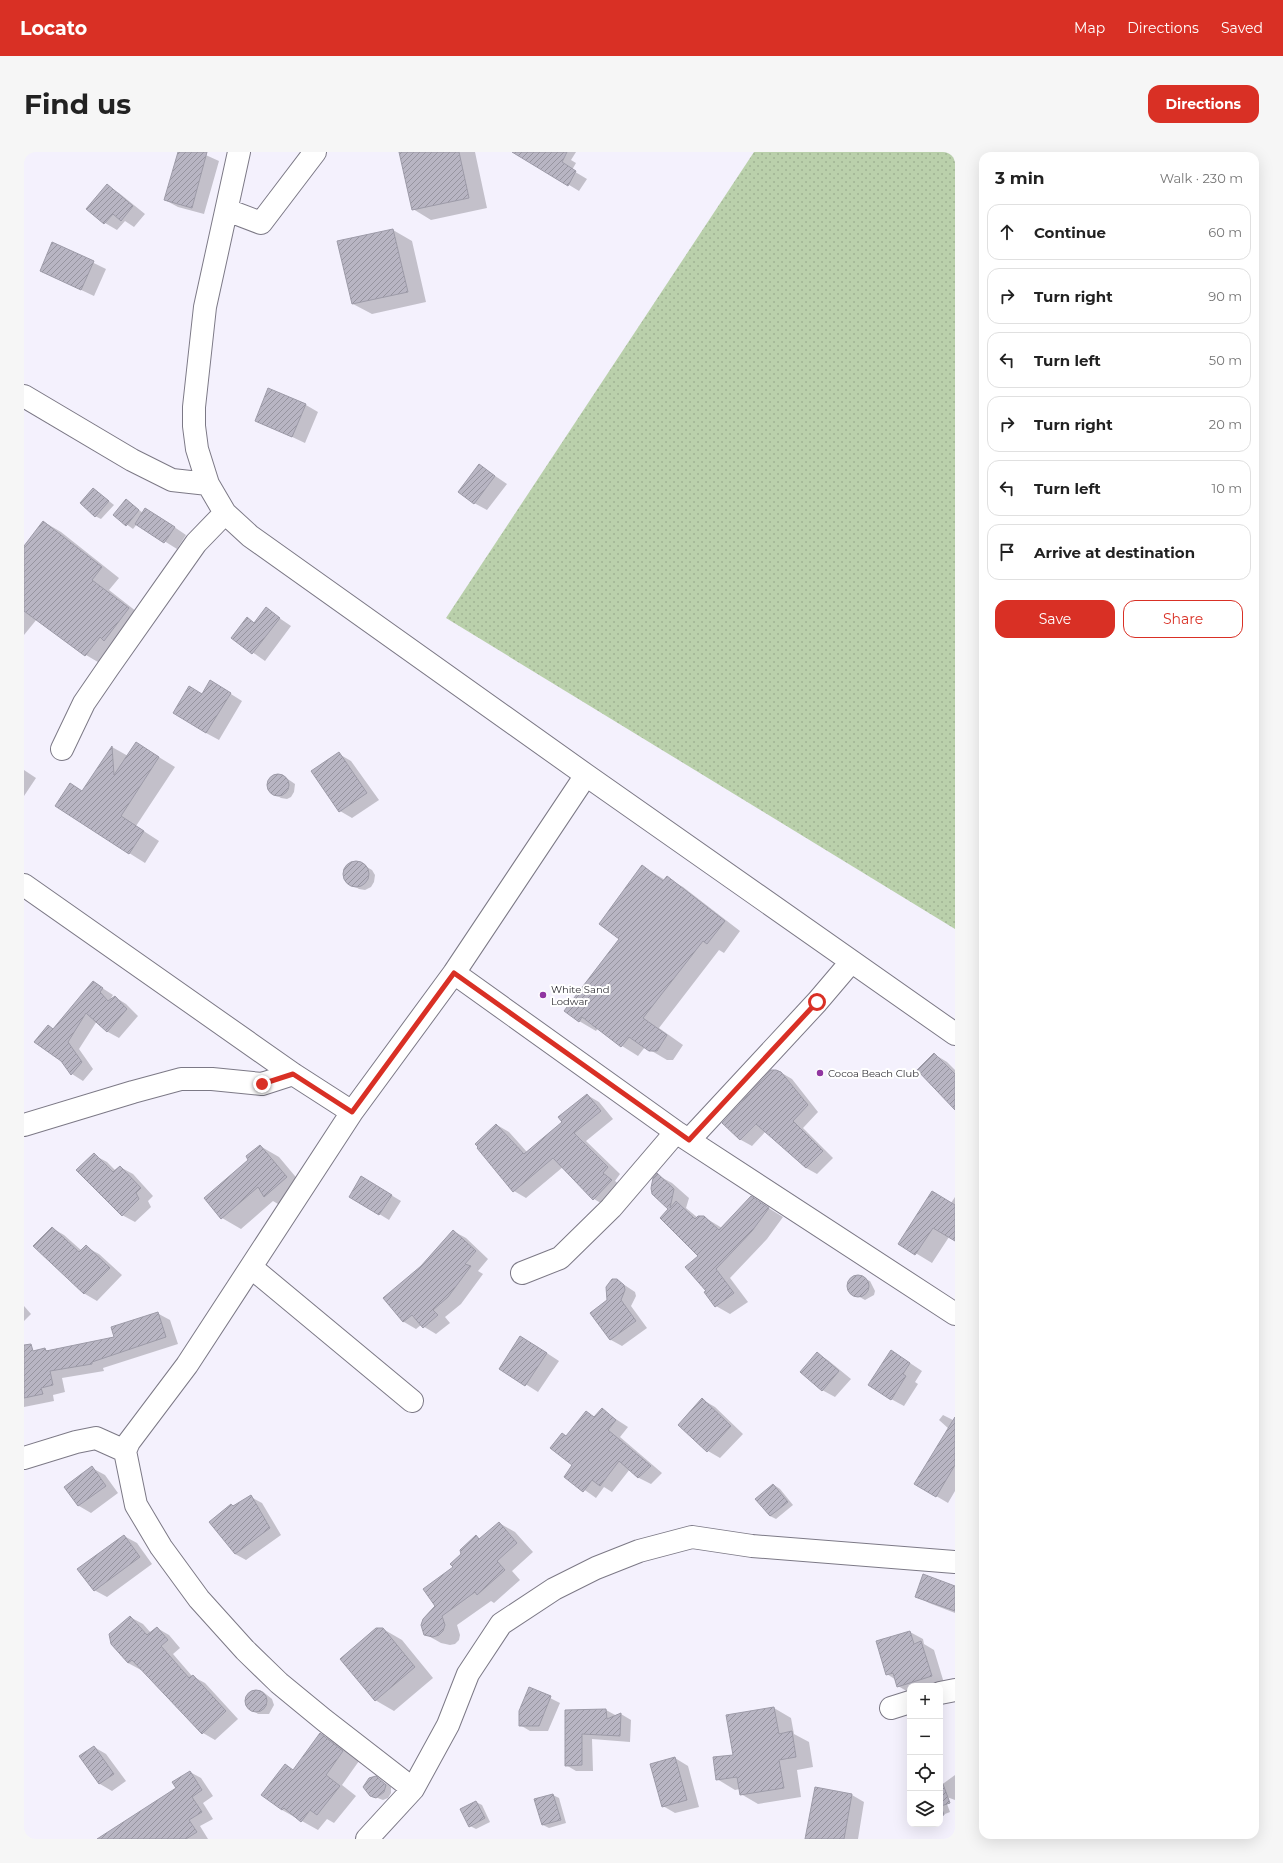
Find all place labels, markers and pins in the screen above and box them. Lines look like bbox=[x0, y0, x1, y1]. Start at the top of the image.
place label: White Sand Lodwar bbox=[551, 983, 609, 1008]
marker: White Sand Lodwar bbox=[538, 990, 548, 1000]
place label: Cocoa Beach Club bbox=[828, 1067, 919, 1080]
marker: Cocoa Beach Club bbox=[815, 1068, 825, 1078]

